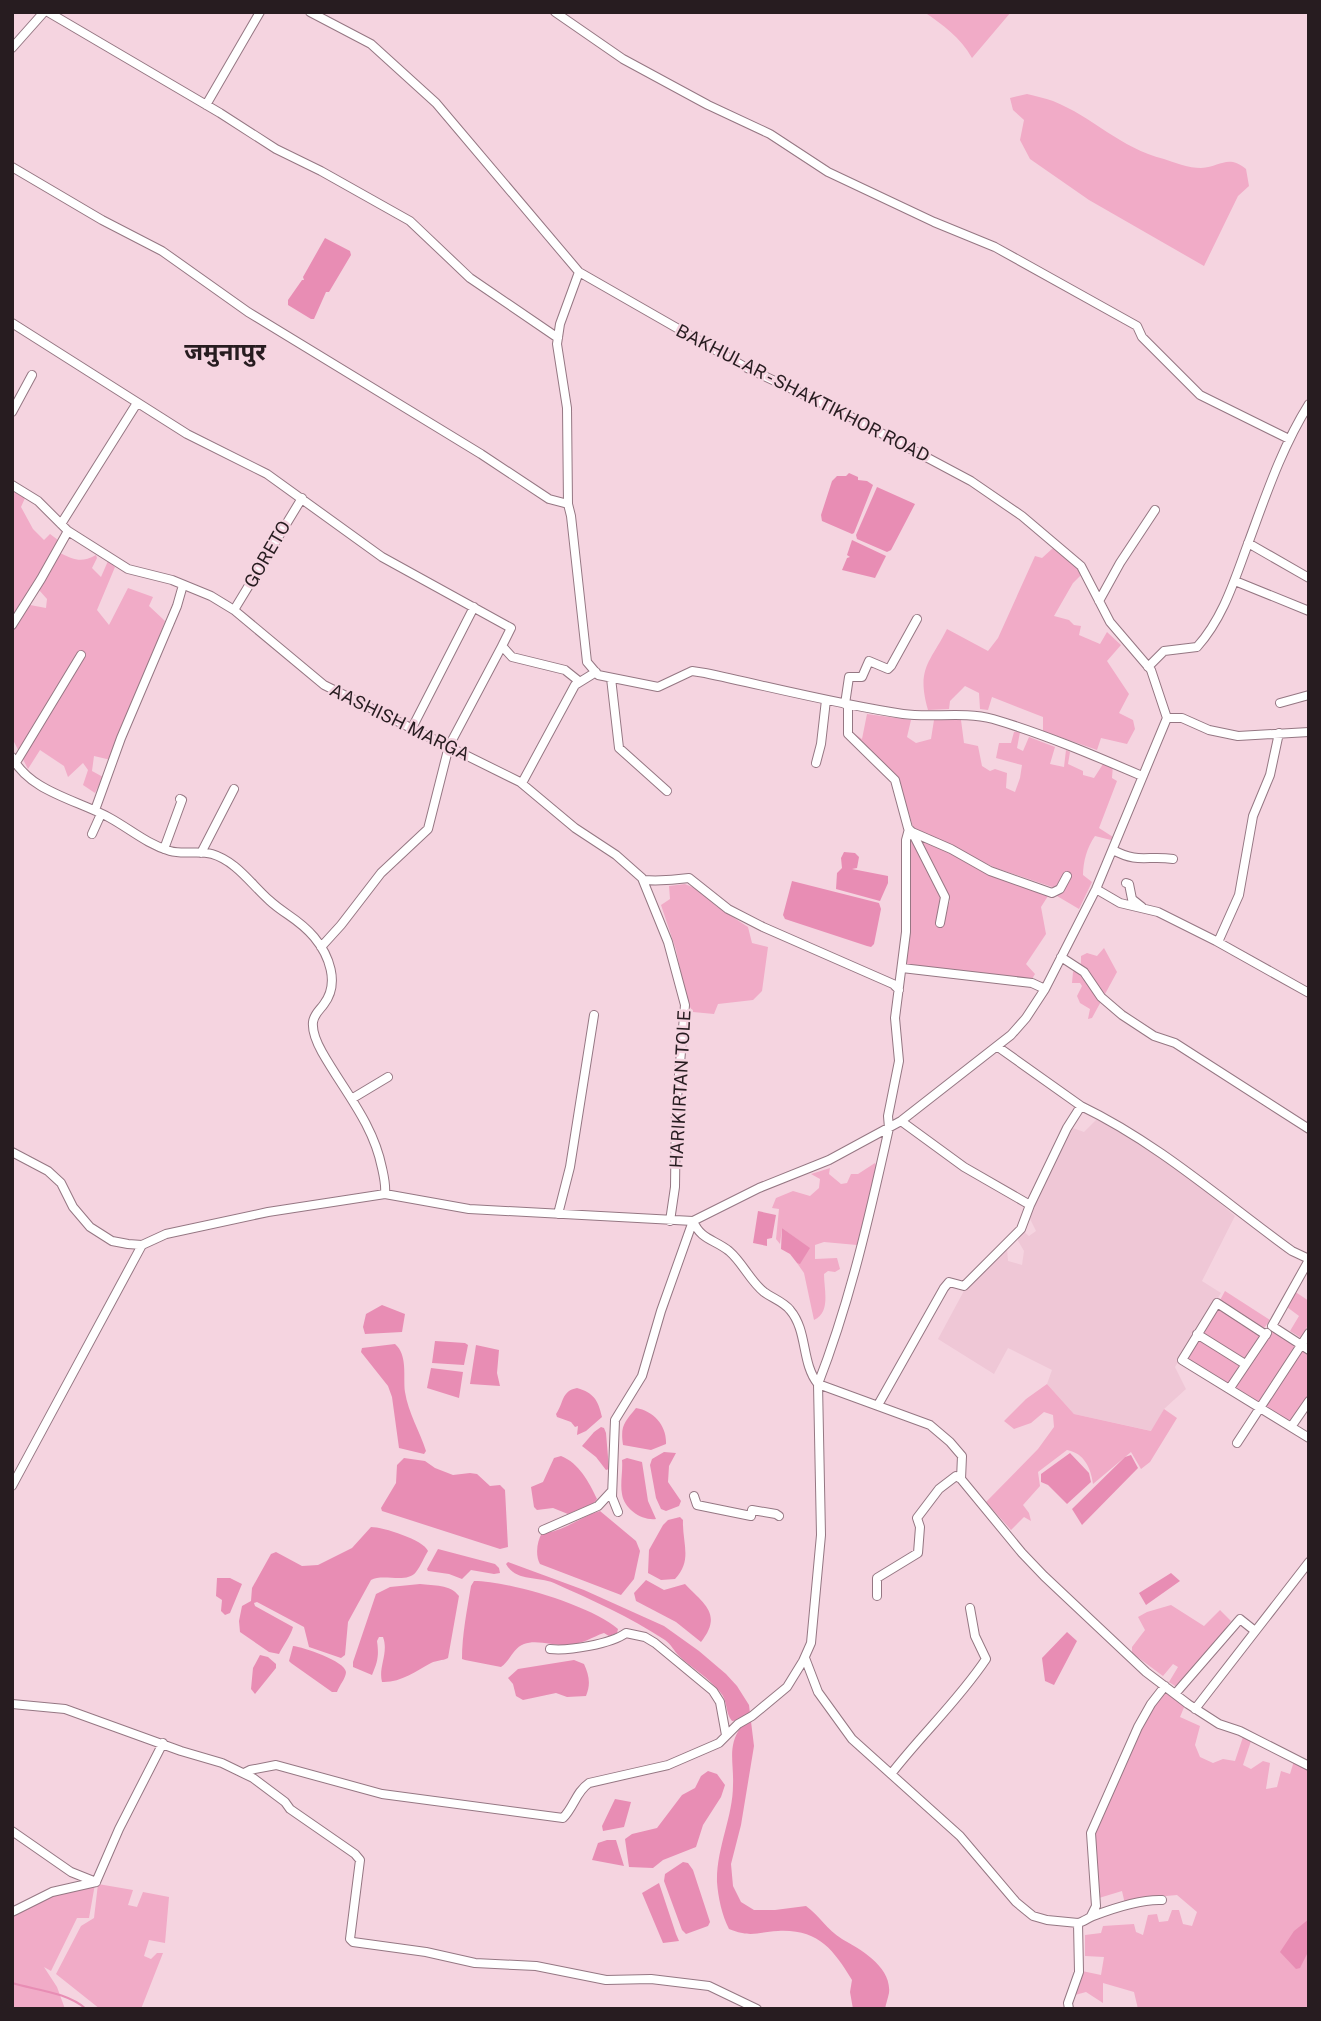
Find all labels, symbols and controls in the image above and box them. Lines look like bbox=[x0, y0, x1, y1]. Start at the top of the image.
street label: BAKHULAR - SHAKTIKHOR ROAD bbox=[673, 320, 933, 466]
district label: जमुनापुर bbox=[184, 337, 266, 367]
street label: GORETO bbox=[239, 517, 295, 591]
street label: AASHISH MARGA bbox=[327, 679, 474, 765]
street label: HARIKIRTAN TOLE bbox=[665, 1009, 695, 1169]

